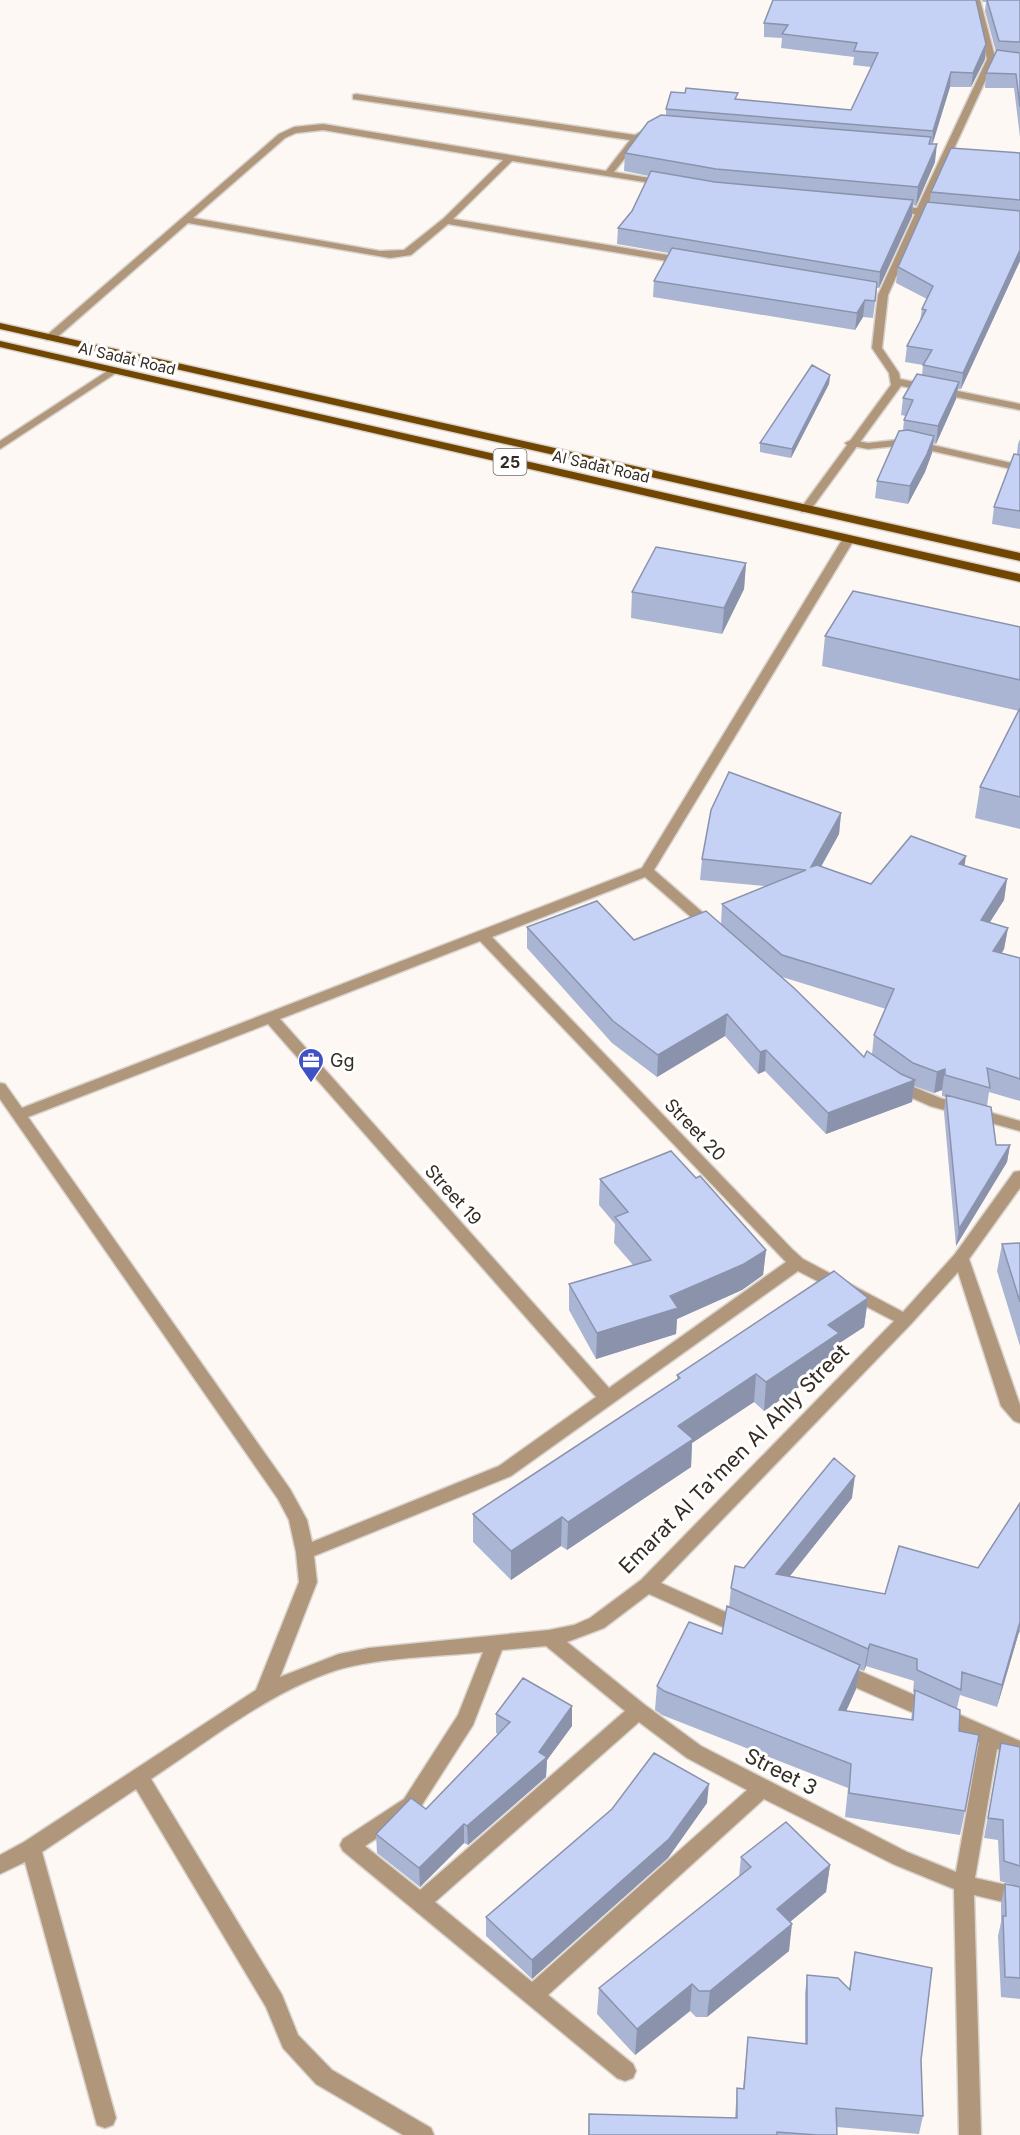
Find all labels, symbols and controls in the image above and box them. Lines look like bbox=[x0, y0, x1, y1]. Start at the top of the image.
street label: Al Sadat Road bbox=[77, 338, 178, 379]
street label: Al Sadat Road bbox=[551, 446, 652, 487]
road number: 25 bbox=[494, 449, 526, 475]
office icon: Gg bbox=[296, 1046, 326, 1084]
place label: Gg bbox=[330, 1050, 354, 1071]
street label: Street 20 bbox=[661, 1094, 730, 1165]
street label: Street 19 bbox=[421, 1160, 486, 1229]
street label: Emarat Al Ta'men Al Ahly Street bbox=[614, 1339, 854, 1579]
street label: Street 3 bbox=[741, 1743, 822, 1800]

